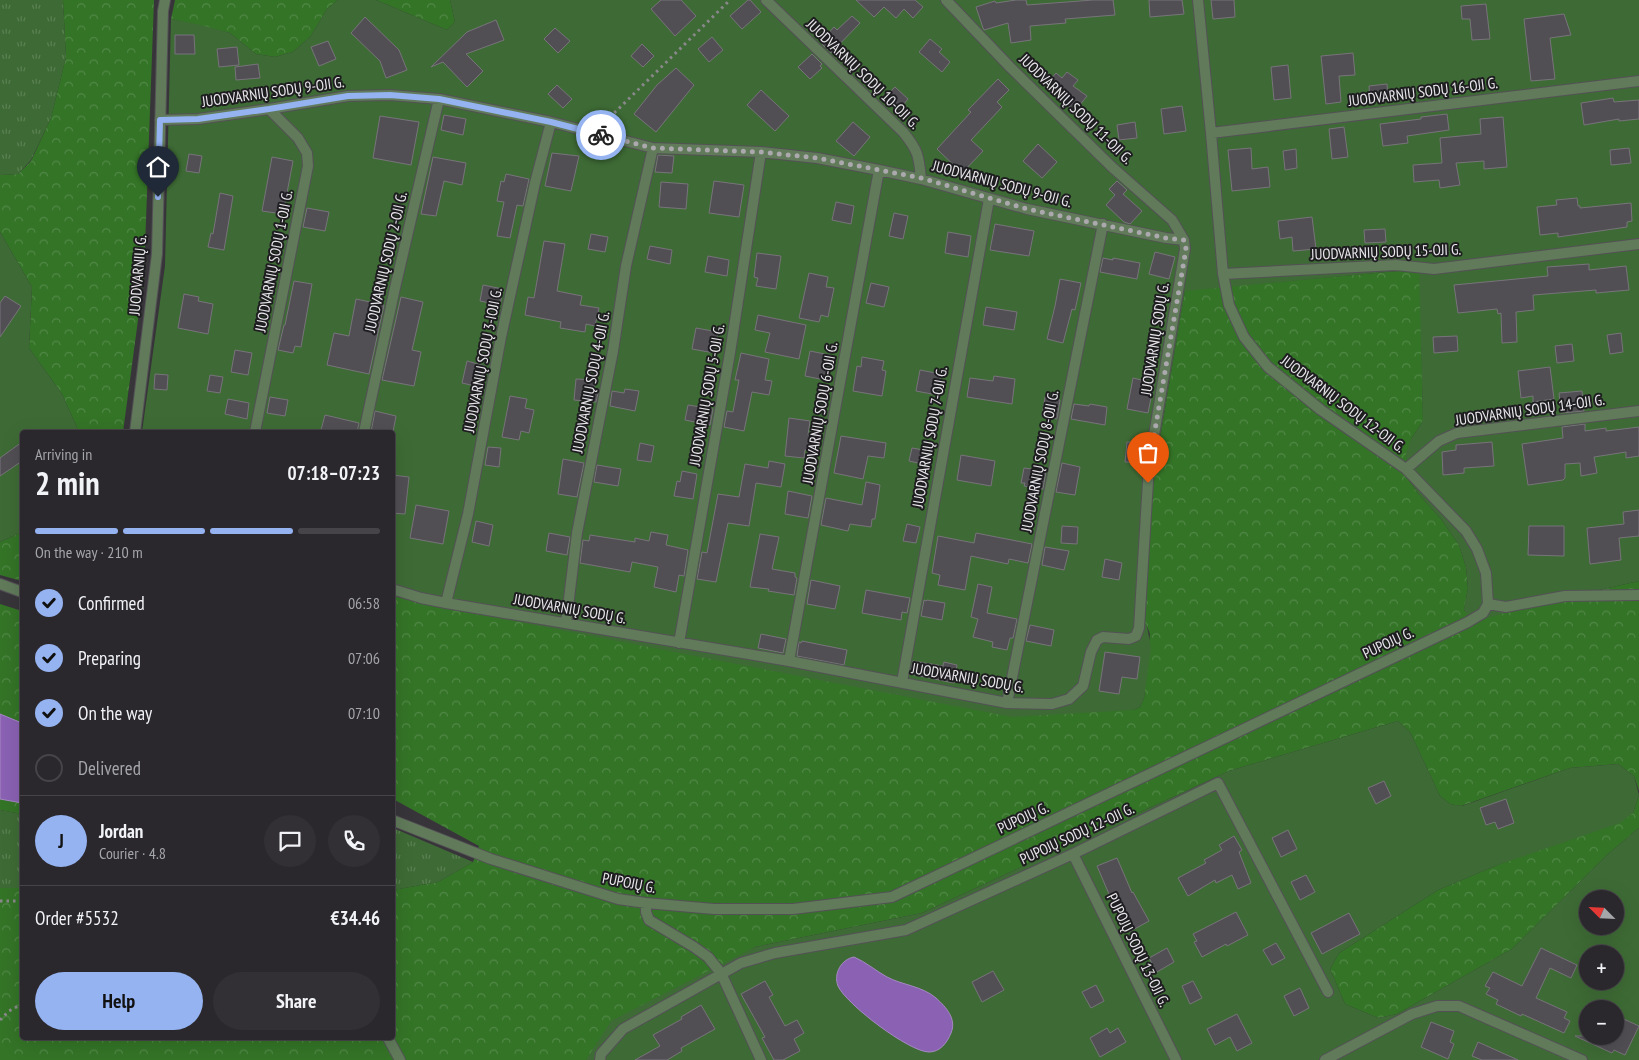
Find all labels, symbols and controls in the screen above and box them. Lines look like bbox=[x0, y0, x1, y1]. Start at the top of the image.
street label: JUODVARNIŲ SODŲ 10-OJI G. bbox=[802, 14, 924, 133]
street label: JUODVARNIŲ SODŲ 11-OJI G. bbox=[1015, 49, 1137, 168]
street label: JUODVARNIŲ SODŲ 9-OJI G. bbox=[200, 72, 346, 111]
street label: JUODVARNIŲ SODŲ 16-OJI G. bbox=[1346, 73, 1499, 110]
courier bbox=[576, 110, 626, 160]
icon: bike bbox=[587, 121, 615, 149]
pin bbox=[137, 146, 179, 197]
icon: home bbox=[144, 153, 172, 181]
street label: JUODVARNIŲ SODŲ 9-OJI G. bbox=[929, 156, 1074, 211]
street label: JUODVARNIŲ SODŲ 1-OJI G. bbox=[250, 188, 297, 334]
street label: JUODVARNIŲ SODŲ 2-OJI G. bbox=[360, 190, 411, 335]
street label: JUODVARNIŲ G. bbox=[124, 234, 151, 317]
street label: JUODVARNIŲ SODŲ 15-OJI G. bbox=[1310, 239, 1462, 264]
street label: JUODVARNIŲ SODŲ G. bbox=[1136, 281, 1173, 398]
street label: JUODVARNIŲ SODŲ 3-IOJI G. bbox=[459, 286, 506, 435]
street label: JUODVARNIŲ SODŲ 4-OJI G. bbox=[567, 309, 614, 455]
street label: JUODVARNIŲ SODŲ 5-OJI G. bbox=[685, 322, 728, 468]
street label: JUODVARNIŲ SODŲ 6-OJI G. bbox=[798, 340, 841, 486]
street label: JUODVARNIŲ SODŲ 12-OJI G. bbox=[1277, 350, 1409, 457]
street label: JUODVARNIŲ SODŲ 7-OJI G. bbox=[908, 365, 951, 510]
street label: JUODVARNIŲ SODŲ 8-OJI G. bbox=[1016, 388, 1063, 534]
street label: JUODVARNIŲ SODŲ 14-OJI G. bbox=[1453, 390, 1606, 430]
pin bbox=[1127, 432, 1169, 483]
icon: bag bbox=[1134, 439, 1162, 467]
text: Arriving in bbox=[35, 444, 92, 464]
text: 07:18–07:23 bbox=[287, 461, 380, 485]
text: 2 min bbox=[35, 462, 100, 504]
text: On the way · 210 m bbox=[35, 542, 143, 562]
icon: check bbox=[35, 589, 63, 617]
street label: JUODVARNIŲ SODŲ G. bbox=[511, 589, 628, 628]
text: Confirmed bbox=[78, 591, 145, 615]
text: 06:58 bbox=[348, 593, 380, 613]
street label: PUPOJŲ G. bbox=[1359, 622, 1417, 663]
icon: check bbox=[35, 644, 63, 672]
text: Preparing bbox=[78, 646, 141, 670]
text: 07:06 bbox=[348, 648, 380, 668]
street label: JUODVARNIŲ SODŲ G. bbox=[909, 658, 1026, 697]
icon: check bbox=[35, 699, 63, 727]
text: On the way bbox=[78, 701, 152, 725]
text: 07:10 bbox=[348, 703, 380, 723]
text: Delivered bbox=[78, 756, 141, 780]
street label: PUPOJŲ G. bbox=[994, 797, 1052, 838]
street label: PUPOJŲ SODŲ 12-OJI G. bbox=[1017, 799, 1137, 868]
button: chat bbox=[264, 815, 316, 867]
button: phone bbox=[328, 815, 380, 867]
text: Jordan bbox=[99, 819, 143, 843]
text: J bbox=[58, 829, 64, 853]
text: Courier · 4.8 bbox=[99, 843, 166, 863]
street label: PUPOJŲ G. bbox=[601, 868, 658, 897]
street label: PUPOJŲ SODŲ 13-OJI G. bbox=[1103, 890, 1174, 1010]
north arrow bbox=[1579, 890, 1624, 935]
map controls bbox=[1579, 890, 1624, 1045]
text: Order #5532 bbox=[35, 906, 119, 930]
text: €34.46 bbox=[331, 906, 380, 930]
button: + bbox=[1579, 945, 1624, 990]
button: Help bbox=[35, 972, 203, 1030]
button: Share bbox=[213, 972, 380, 1030]
button: − bbox=[1579, 1000, 1624, 1045]

